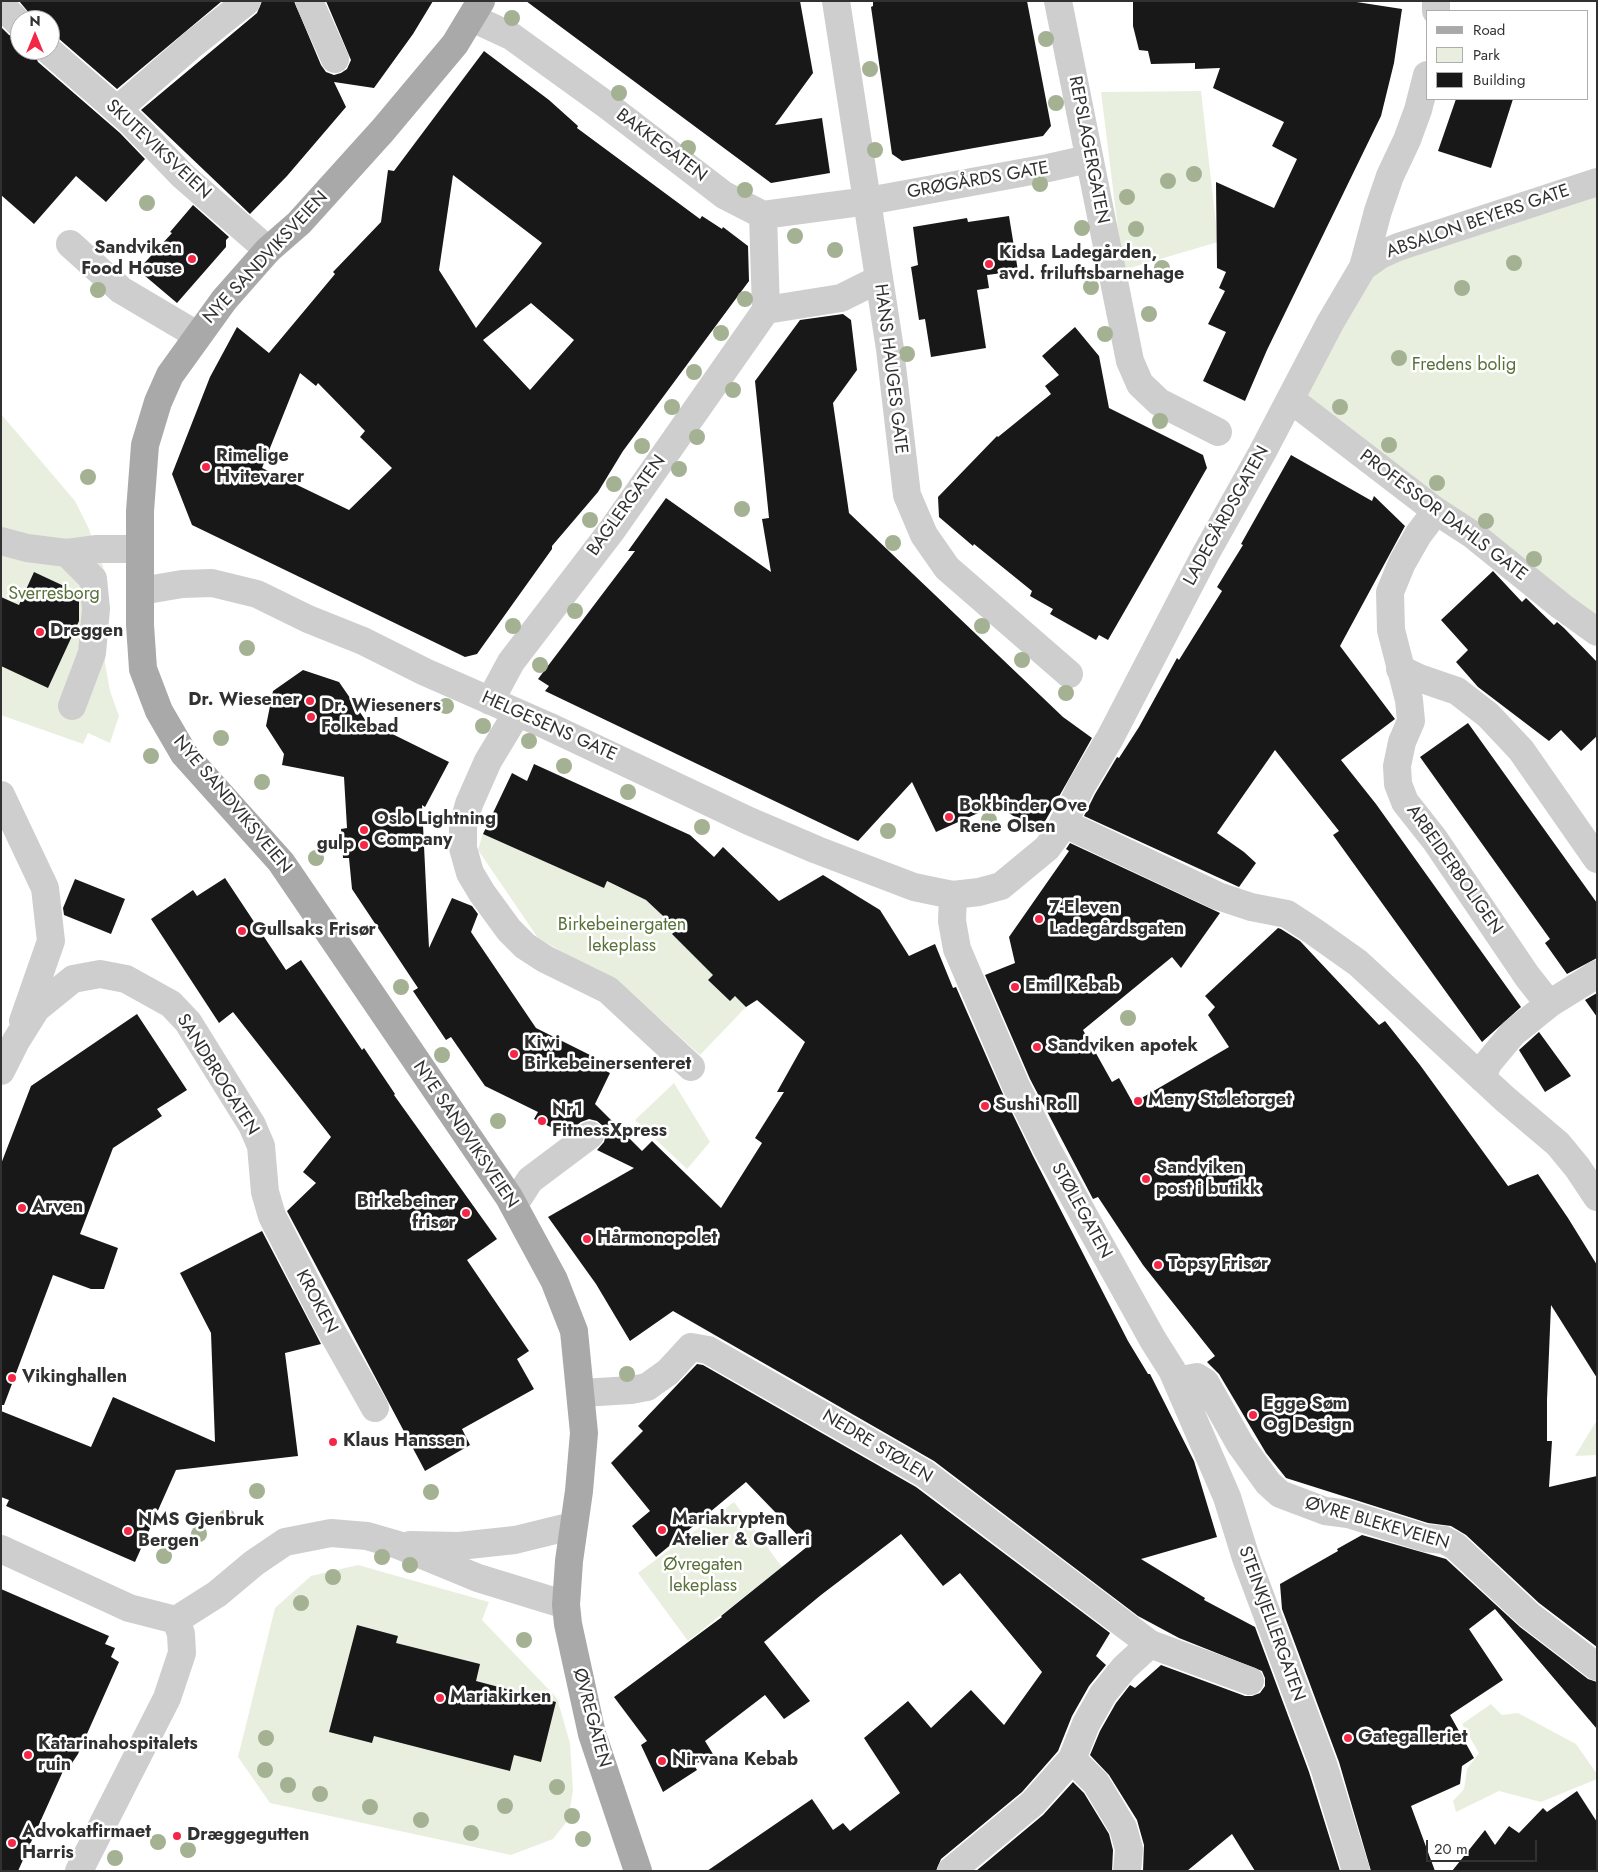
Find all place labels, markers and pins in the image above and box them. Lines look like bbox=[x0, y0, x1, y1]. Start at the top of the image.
place label: Sandviken Food House bbox=[81, 238, 182, 280]
place label: Kidsa Ladegården, avd. friluftsbarnehage bbox=[999, 243, 1184, 286]
marker: Sandviken Food House bbox=[186, 253, 198, 265]
marker: Kidsa Ladegården, avd. friluftsbarnehage bbox=[983, 258, 995, 270]
place label: Rimelige Hvitevarer bbox=[216, 446, 304, 488]
marker: Rimelige Hvitevarer bbox=[200, 461, 212, 473]
place label: Dreggen bbox=[50, 621, 123, 643]
marker: Dreggen bbox=[34, 626, 46, 638]
place label: Dr. Wiesener bbox=[188, 690, 300, 712]
marker: Dr. Wiesener bbox=[304, 695, 316, 707]
place label: Dr. Wieseners Folkebad bbox=[321, 696, 441, 739]
marker: Dr. Wieseners Folkebad bbox=[305, 711, 317, 723]
place label: Bokbinder Ove Rene Olsen bbox=[959, 796, 1087, 839]
place label: Oslo Lightning Company bbox=[374, 809, 496, 852]
marker: Bokbinder Ove Rene Olsen bbox=[943, 811, 955, 823]
marker: Oslo Lightning Company bbox=[358, 824, 370, 836]
place label: gulp bbox=[317, 834, 354, 856]
marker: gulp bbox=[358, 839, 370, 851]
place label: 7-Eleven Ladegårdsgaten bbox=[1049, 898, 1184, 941]
marker: 7-Eleven Ladegårdsgaten bbox=[1033, 913, 1045, 925]
place label: Gullsaks Frisør bbox=[252, 920, 376, 942]
marker: Gullsaks Frisør bbox=[236, 925, 248, 937]
place label: Emil Kebab bbox=[1025, 976, 1120, 998]
marker: Emil Kebab bbox=[1009, 981, 1021, 993]
place label: Kiwi Birkebeinersenteret bbox=[524, 1033, 691, 1076]
place label: Sandviken apotek bbox=[1047, 1036, 1198, 1058]
marker: Sandviken apotek bbox=[1031, 1041, 1043, 1053]
marker: Kiwi Birkebeinersenteret bbox=[508, 1048, 520, 1060]
place label: Meny Støletorget bbox=[1148, 1090, 1292, 1112]
place label: Sushi Roll bbox=[995, 1095, 1077, 1117]
marker: Meny Støletorget bbox=[1132, 1095, 1144, 1107]
place label: Nr1 FitnessXpress bbox=[552, 1100, 667, 1142]
marker: Sushi Roll bbox=[979, 1100, 991, 1112]
marker: Nr1 FitnessXpress bbox=[536, 1115, 548, 1127]
place label: Sandviken post i butikk bbox=[1156, 1158, 1260, 1200]
marker: Sandviken post i butikk bbox=[1140, 1173, 1152, 1185]
place label: Birkebeiner frisør bbox=[357, 1192, 456, 1234]
place label: Arven bbox=[32, 1197, 83, 1219]
marker: Arven bbox=[16, 1202, 28, 1214]
marker: Birkebeiner frisør bbox=[460, 1207, 472, 1219]
place label: Hårmonopolet bbox=[597, 1228, 717, 1250]
marker: Hårmonopolet bbox=[581, 1233, 593, 1245]
place label: Topsy Frisør bbox=[1168, 1254, 1268, 1276]
marker: Topsy Frisør bbox=[1152, 1259, 1164, 1271]
place label: Vikinghallen bbox=[22, 1367, 127, 1389]
marker: Vikinghallen bbox=[6, 1372, 18, 1384]
place label: Egge Søm Og Design bbox=[1263, 1394, 1352, 1436]
marker: Egge Søm Og Design bbox=[1247, 1409, 1259, 1421]
place label: Klaus Hanssen bbox=[343, 1431, 465, 1453]
marker: Klaus Hanssen bbox=[327, 1436, 339, 1448]
place label: Mariakrypten Atelier & Galleri bbox=[672, 1509, 810, 1552]
place label: NMS Gjenbruk Bergen bbox=[138, 1510, 264, 1552]
marker: Mariakrypten Atelier & Galleri bbox=[656, 1524, 668, 1536]
marker: NMS Gjenbruk Bergen bbox=[122, 1525, 134, 1537]
place label: Mariakirken bbox=[450, 1687, 551, 1709]
marker: Mariakirken bbox=[434, 1692, 446, 1704]
place label: Gategalleriet bbox=[1358, 1727, 1468, 1749]
marker: Gategalleriet bbox=[1342, 1732, 1354, 1744]
place label: Katarinahospitalets ruin bbox=[38, 1734, 198, 1776]
marker: Katarinahospitalets ruin bbox=[22, 1749, 34, 1761]
place label: Nirvana Kebab bbox=[672, 1750, 798, 1772]
marker: Nirvana Kebab bbox=[656, 1755, 668, 1767]
place label: Advokatfirmaet Harris bbox=[22, 1822, 151, 1865]
place label: Dræggegutten bbox=[187, 1825, 309, 1847]
marker: Dræggegutten bbox=[171, 1830, 183, 1842]
marker: Advokatfirmaet Harris bbox=[6, 1837, 18, 1849]

